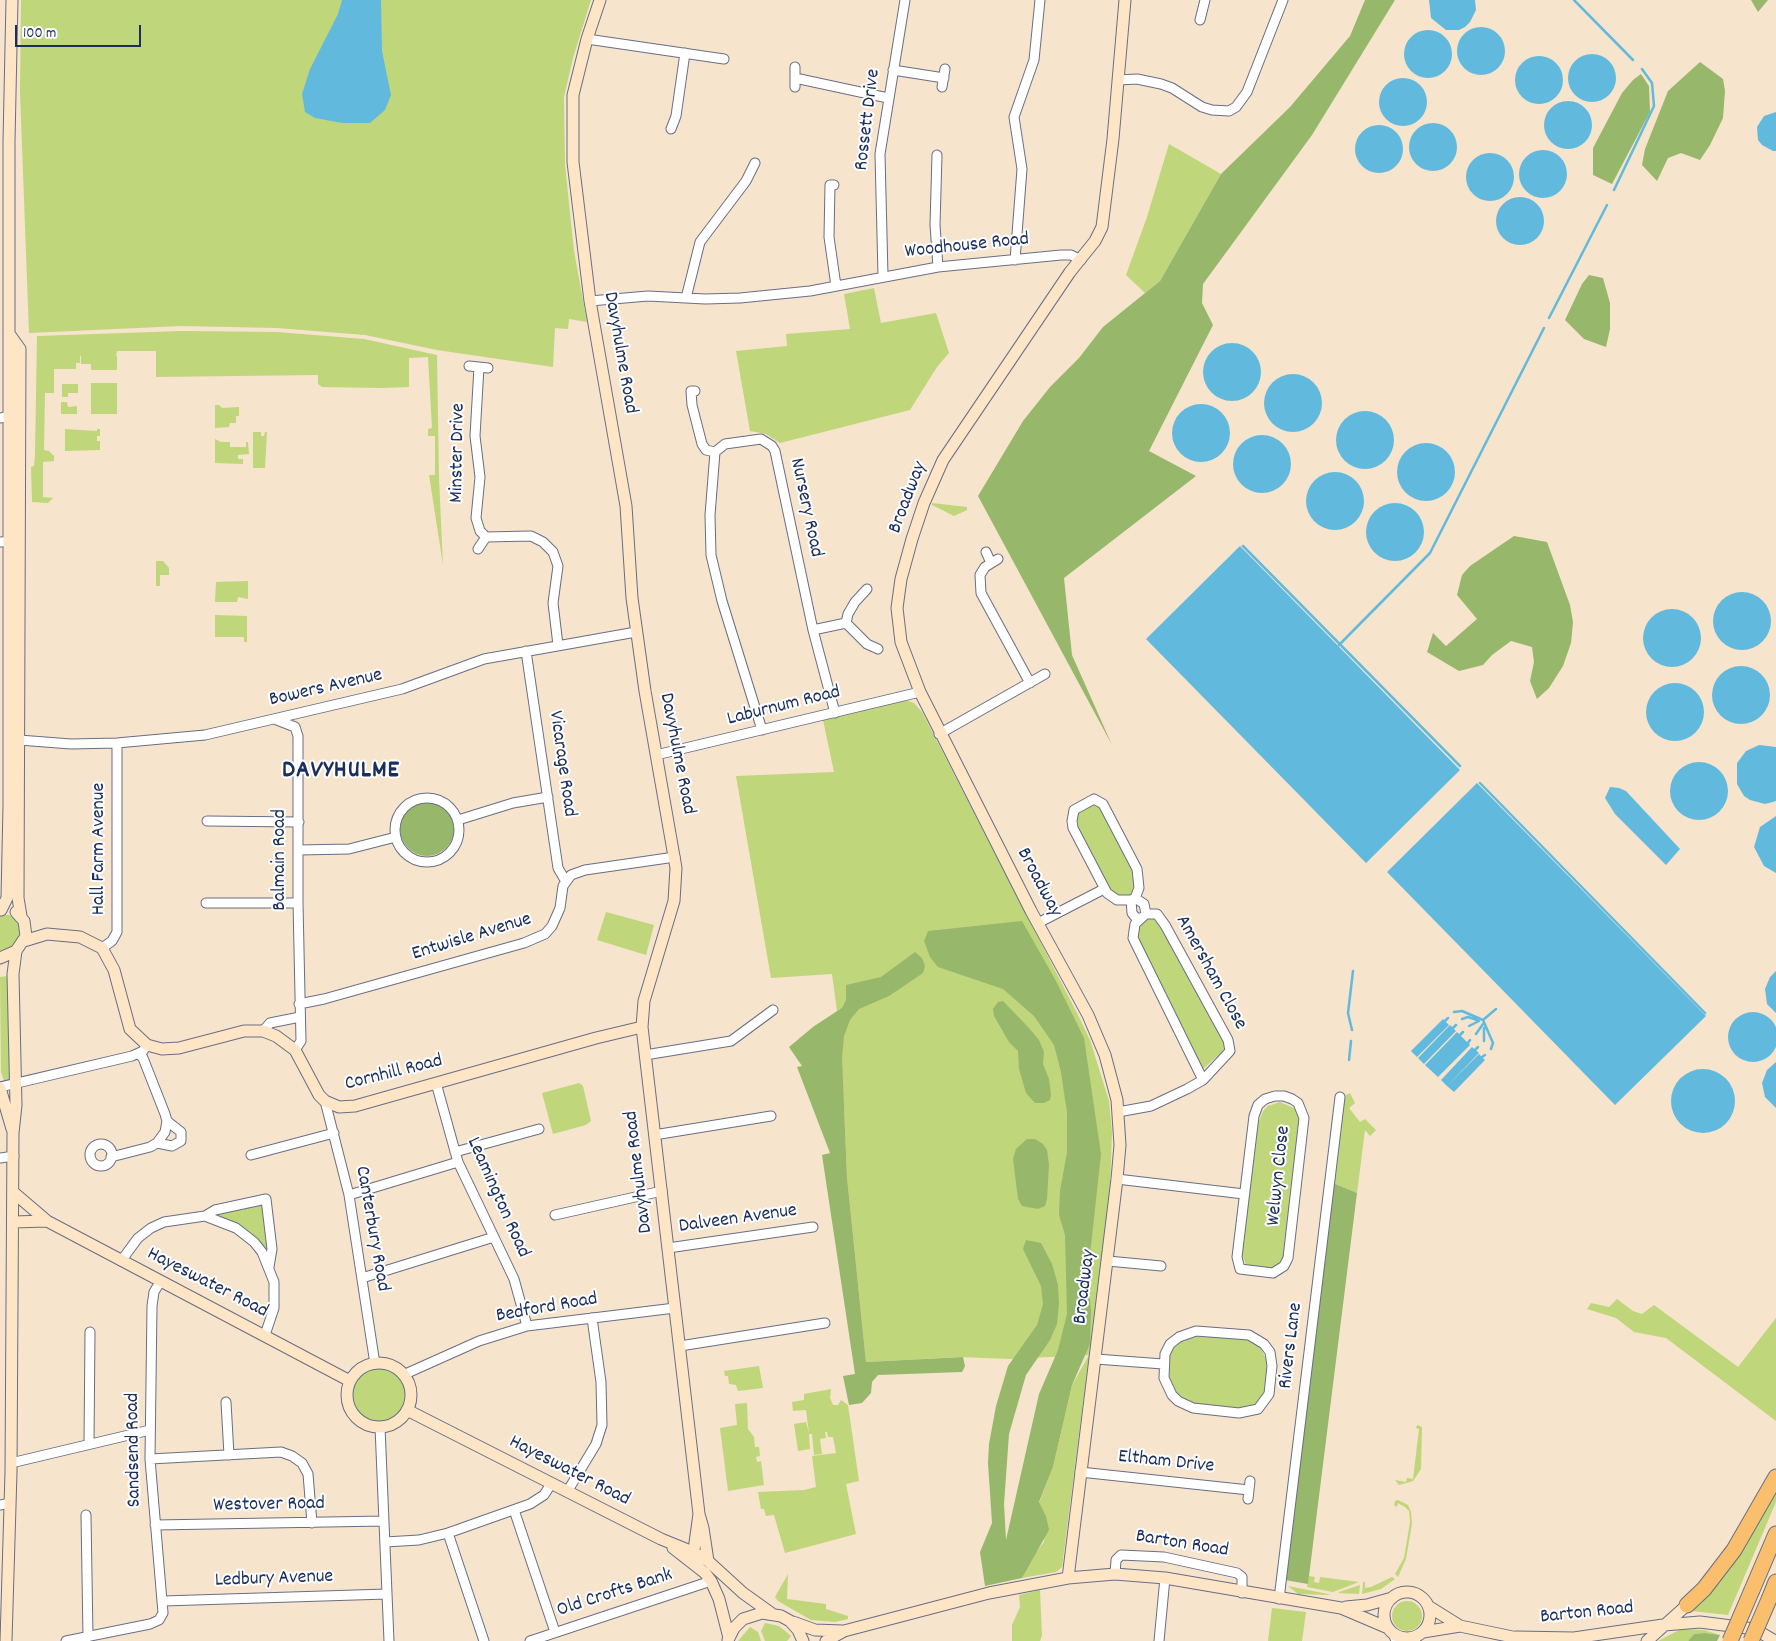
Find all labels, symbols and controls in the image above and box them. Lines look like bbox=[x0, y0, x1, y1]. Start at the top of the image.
scale bar bbox=[18, 15, 144, 47]
text: 100 m bbox=[23, 23, 56, 45]
street label: Rossett Drive bbox=[851, 68, 887, 172]
street label: Woodhouse Road bbox=[904, 229, 1030, 265]
street label: Davyhulme Road bbox=[596, 290, 642, 416]
street label: Minster Drive bbox=[446, 403, 472, 503]
street label: Nursery Road bbox=[783, 456, 827, 560]
street label: Broadway bbox=[884, 459, 934, 537]
street label: Bowers Avenue bbox=[267, 664, 385, 714]
street label: Laburnum Road bbox=[725, 681, 843, 733]
street label: Davyhulme Road bbox=[652, 691, 700, 817]
street label: Vicarage Road bbox=[542, 709, 580, 819]
district label: DAVYHULME bbox=[281, 758, 401, 788]
street label: Hall Farm Avenue bbox=[88, 783, 112, 915]
street label: Balmain Road bbox=[269, 809, 293, 911]
street label: Broadway bbox=[1010, 844, 1066, 922]
street label: Entwisle Avenue bbox=[409, 908, 535, 968]
street label: Amersham Close bbox=[1169, 912, 1251, 1034]
street label: Cornhill Road bbox=[343, 1050, 445, 1098]
street label: Davyhulme Road bbox=[621, 1109, 659, 1235]
street label: Welwyn Close bbox=[1263, 1125, 1297, 1227]
street label: Leamington Road bbox=[460, 1134, 534, 1262]
street label: Canterbury Road bbox=[348, 1164, 394, 1294]
street label: Dalveen Avenue bbox=[677, 1200, 799, 1240]
street label: Hayeswater Road bbox=[142, 1243, 272, 1325]
street label: Broadway bbox=[1070, 1248, 1102, 1326]
street label: Bedford Road bbox=[495, 1288, 599, 1330]
street label: Rivers Lane bbox=[1275, 1302, 1309, 1390]
street label: Sandsend Road bbox=[122, 1392, 148, 1508]
street label: Hayeswater Road bbox=[504, 1431, 634, 1513]
street label: Eltham Drive bbox=[1117, 1446, 1215, 1480]
street label: Westover Road bbox=[213, 1493, 325, 1519]
street label: Barton Road bbox=[1134, 1526, 1230, 1564]
street label: Old Crofts Bank bbox=[554, 1564, 676, 1624]
street label: Ledbury Avenue bbox=[214, 1566, 334, 1594]
street label: Barton Road bbox=[1539, 1597, 1635, 1631]

